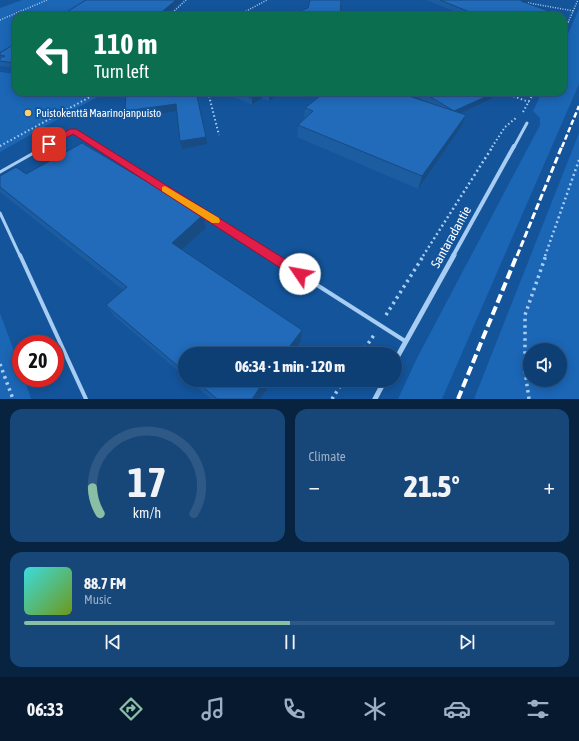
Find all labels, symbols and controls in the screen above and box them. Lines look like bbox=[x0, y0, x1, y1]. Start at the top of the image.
icon: left bbox=[28, 28, 80, 80]
text: 110 m bbox=[94, 28, 157, 60]
text: Turn left bbox=[94, 61, 149, 82]
place label: Puistokenttä Maarinojanpuisto bbox=[36, 107, 161, 119]
marker: Puistokenttä Maarinojanpuisto bbox=[23, 108, 33, 118]
pin bbox=[32, 127, 66, 161]
icon: arrive bbox=[38, 133, 60, 155]
street label: Santaradantie bbox=[428, 203, 474, 271]
position arrow bbox=[279, 253, 321, 295]
speed limit sign: 20 bbox=[12, 335, 64, 387]
map controls bbox=[523, 343, 567, 387]
button: sound bbox=[523, 343, 567, 387]
text: 06:34 · 1 min · 120 m bbox=[235, 358, 345, 375]
text: Climate bbox=[309, 449, 346, 464]
text: 17 bbox=[128, 457, 167, 505]
text: 21.5° bbox=[404, 469, 460, 503]
text: − bbox=[309, 473, 320, 499]
text: + bbox=[544, 473, 555, 499]
text: km/h bbox=[133, 504, 161, 520]
text: 88.7 FM bbox=[84, 575, 126, 592]
text: Music bbox=[84, 592, 111, 607]
icon: previous bbox=[102, 631, 124, 653]
icon: pause bbox=[279, 631, 301, 653]
icon: next bbox=[456, 631, 478, 653]
icon: directions bbox=[117, 695, 145, 723]
icon: music bbox=[199, 695, 227, 723]
icon: phone bbox=[280, 695, 308, 723]
icon: climate bbox=[361, 695, 389, 723]
icon: car bbox=[443, 695, 471, 723]
icon: filters bbox=[524, 695, 552, 723]
text: 06:33 bbox=[27, 699, 64, 720]

